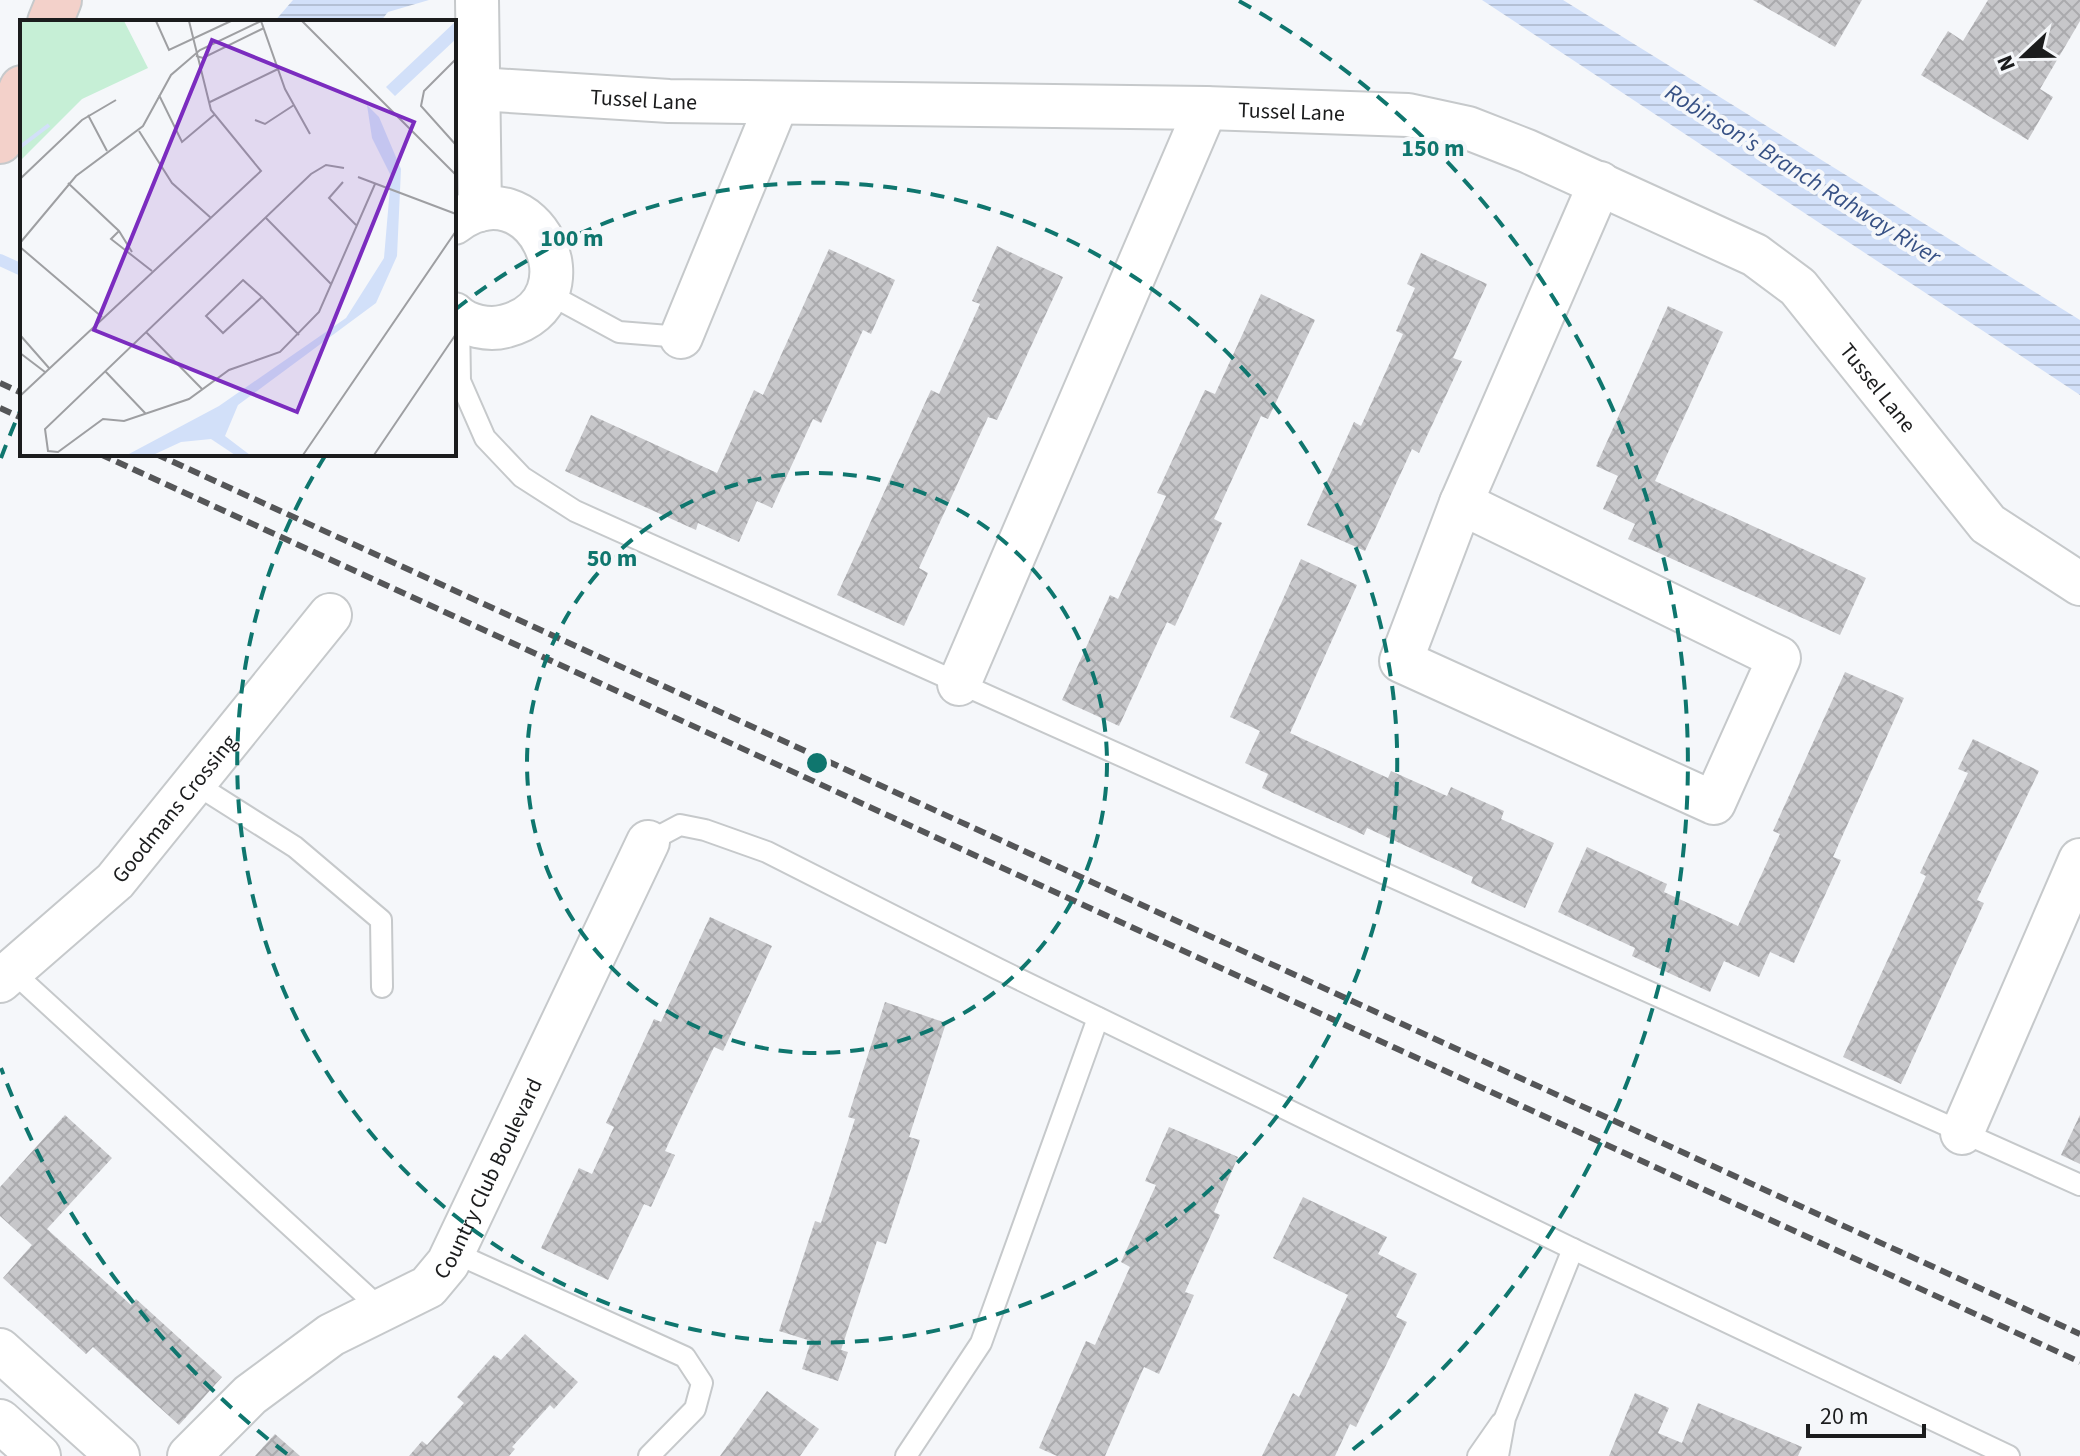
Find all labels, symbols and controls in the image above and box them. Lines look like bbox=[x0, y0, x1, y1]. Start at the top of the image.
north arrow bbox=[1984, 16, 2064, 96]
inset map bbox=[20, 20, 456, 456]
text: N bbox=[1989, 50, 2024, 76]
water label: Robinson's Branch Rahway River bbox=[1658, 75, 1949, 275]
street label: Tussel Lane bbox=[589, 81, 697, 118]
street label: Tussel Lane bbox=[1238, 94, 1346, 130]
text: 150 m bbox=[1401, 131, 1465, 166]
text: 100 m bbox=[540, 221, 604, 256]
street label: Tussel Lane bbox=[1832, 336, 1924, 440]
text: 50 m bbox=[587, 541, 637, 576]
street label: Goodmans Crossing bbox=[104, 727, 245, 890]
centre of rings bbox=[803, 749, 831, 777]
street label: Country Club Boulevard bbox=[426, 1073, 551, 1286]
scale bar bbox=[1808, 1388, 1924, 1438]
text: 20 m bbox=[1820, 1399, 1869, 1434]

